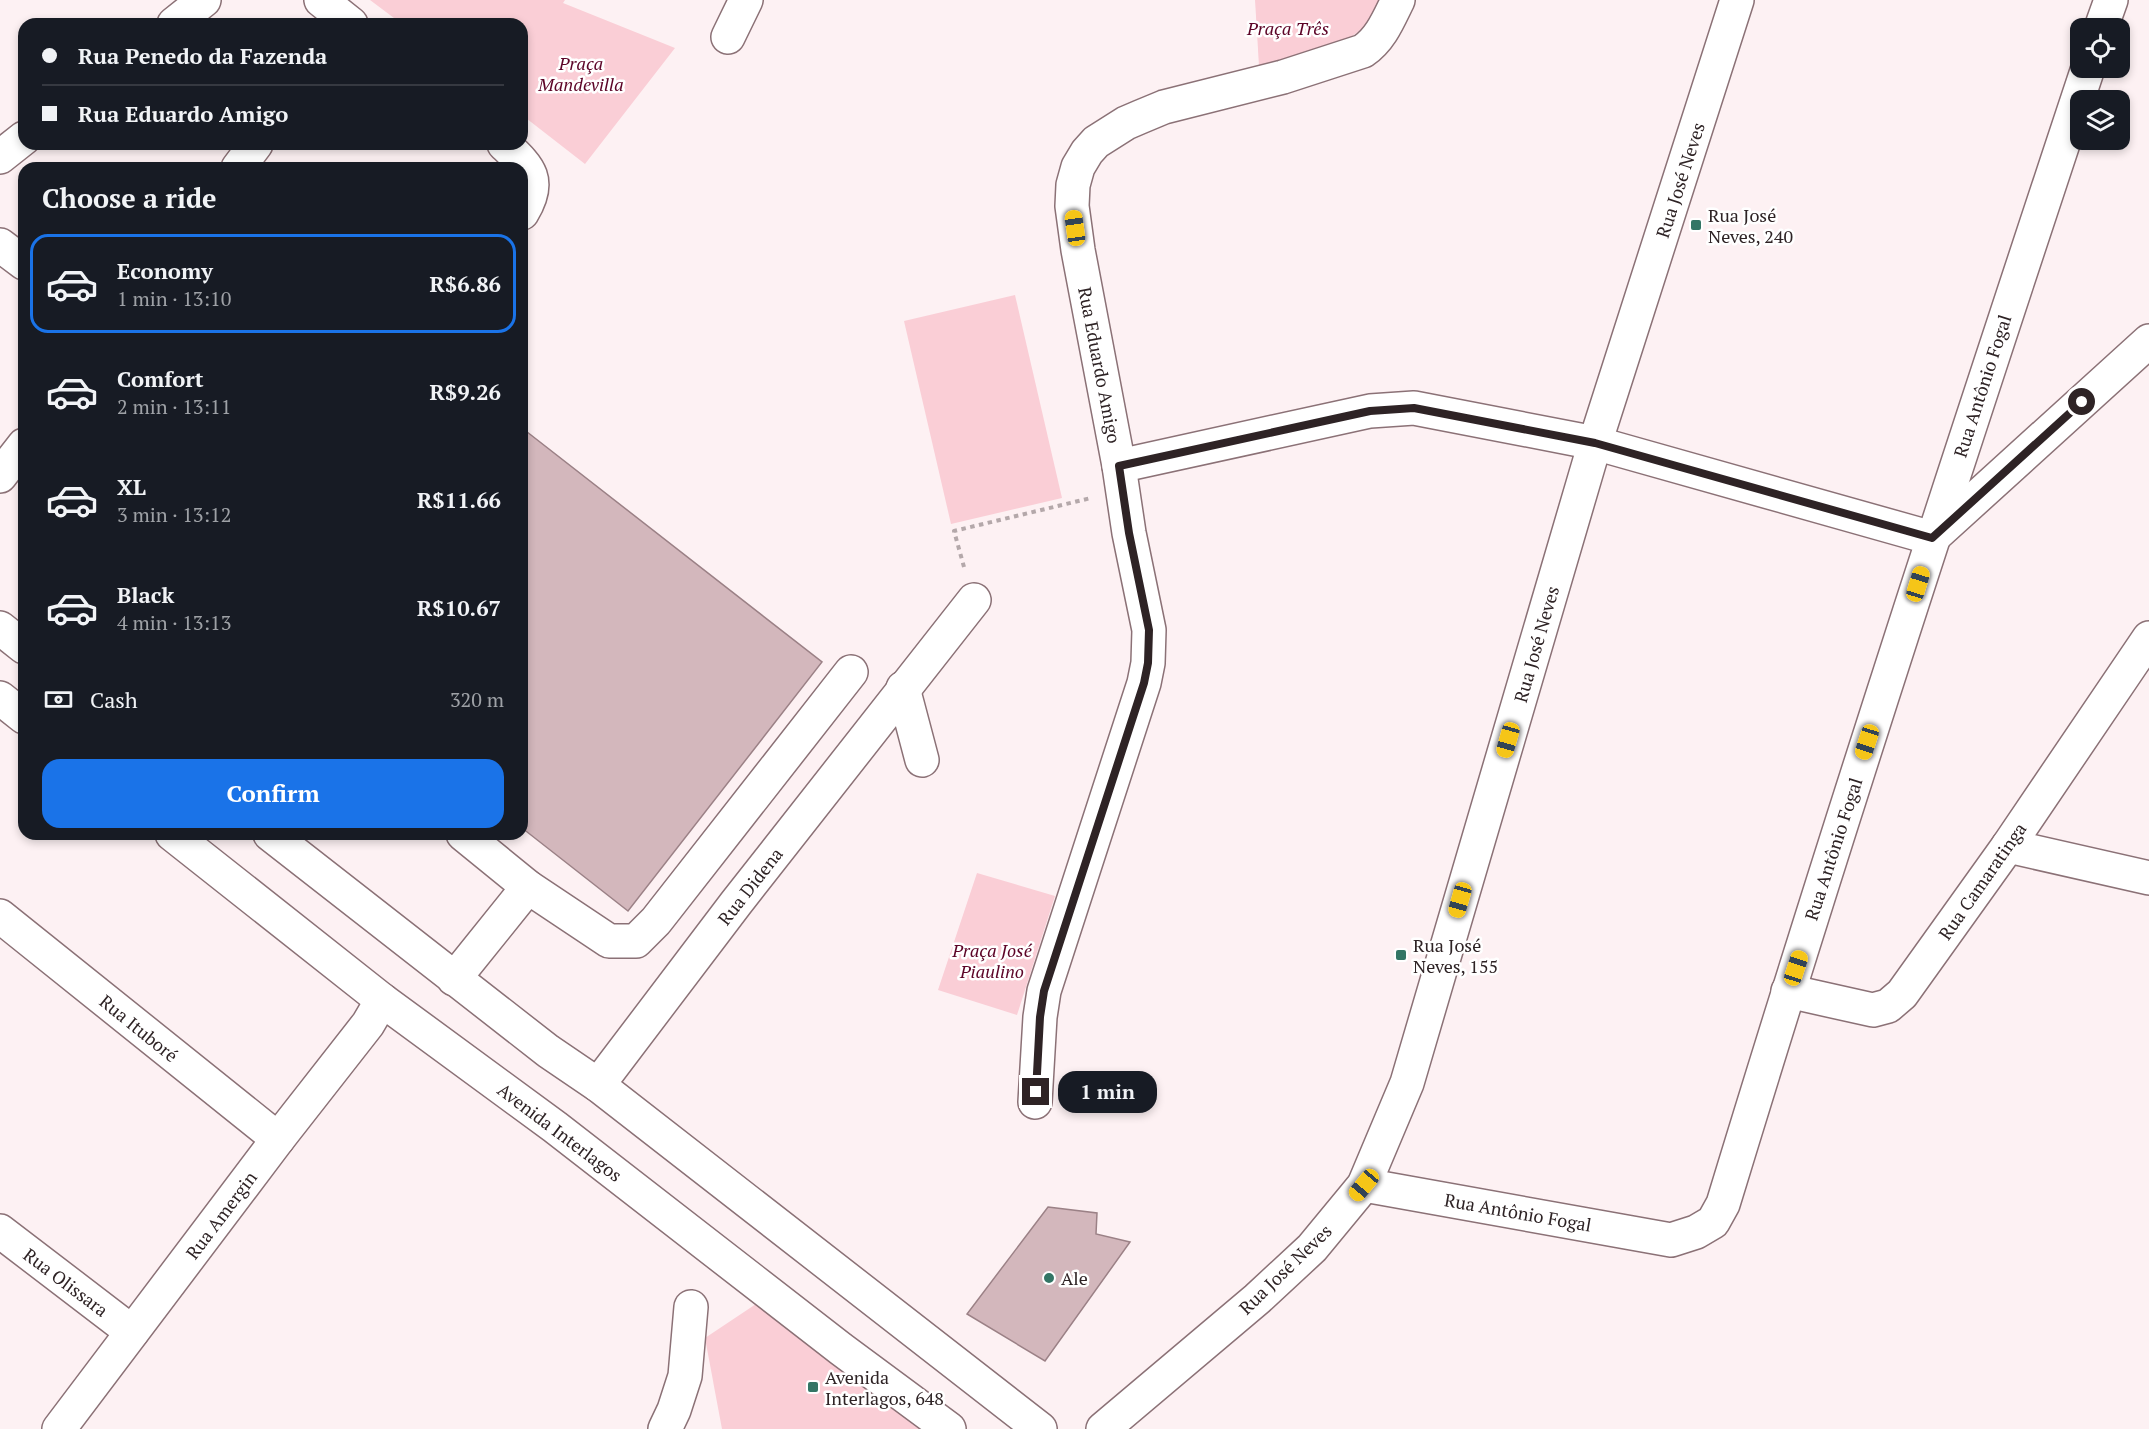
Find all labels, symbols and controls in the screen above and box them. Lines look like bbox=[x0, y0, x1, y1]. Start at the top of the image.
park label: Praça Três bbox=[1246, 16, 1329, 40]
map controls bbox=[2070, 18, 2130, 150]
button: locate bbox=[2070, 18, 2130, 78]
text: Rua Penedo da Fazenda bbox=[78, 41, 327, 70]
park label: Praça Mandevilla bbox=[537, 51, 624, 96]
button: layers bbox=[2070, 90, 2130, 150]
text: Rua Eduardo Amigo bbox=[78, 99, 288, 128]
street label: Rua José Neves bbox=[1650, 119, 1710, 241]
text: Choose a ride bbox=[42, 180, 217, 216]
place label: Rua José Neves, 240 bbox=[1708, 203, 1793, 248]
car bbox=[1064, 209, 1086, 247]
marker: Rua José Neves, 240 bbox=[1689, 218, 1703, 232]
text: Economy bbox=[117, 256, 213, 285]
icon: car bbox=[45, 257, 99, 311]
text: R$6.86 bbox=[429, 269, 501, 298]
text: 1 min · 13:10 bbox=[117, 285, 231, 312]
street label: Rua Eduardo Amigo bbox=[1073, 285, 1127, 445]
street label: Rua Antônio Fogal bbox=[1948, 312, 2016, 460]
text: Comfort bbox=[117, 364, 203, 393]
icon: car bbox=[45, 365, 99, 419]
text: R$9.26 bbox=[429, 377, 501, 406]
route start bbox=[2068, 388, 2095, 415]
text: 2 min · 13:11 bbox=[117, 393, 231, 420]
text: XL bbox=[117, 472, 146, 501]
icon: car bbox=[45, 473, 99, 527]
text: R$11.66 bbox=[417, 485, 501, 514]
text: 3 min · 13:12 bbox=[117, 501, 231, 528]
car bbox=[1904, 564, 1932, 604]
text: Black bbox=[117, 580, 174, 609]
icon: car bbox=[45, 581, 99, 635]
street label: Rua José Neves bbox=[1508, 583, 1564, 705]
text: R$10.67 bbox=[417, 593, 501, 622]
text: 4 min · 13:13 bbox=[117, 609, 231, 636]
icon: cash bbox=[42, 683, 75, 716]
text: Cash bbox=[90, 685, 138, 714]
text: 320 m bbox=[450, 686, 504, 713]
car bbox=[1494, 720, 1522, 760]
car bbox=[1853, 722, 1881, 762]
button: Confirm bbox=[42, 759, 504, 828]
street label: Rua Antônio Fogal bbox=[1799, 775, 1867, 923]
street label: Rua Camaratinga bbox=[1933, 818, 2031, 944]
street label: Rua Didena bbox=[712, 842, 788, 930]
car bbox=[1446, 880, 1474, 920]
place label: Rua José Neves, 155 bbox=[1413, 933, 1498, 978]
park label: Praça José Piaulino bbox=[951, 938, 1033, 983]
marker: Rua José Neves, 155 bbox=[1394, 948, 1408, 962]
car bbox=[1782, 948, 1810, 988]
street label: Rua Ituboré bbox=[95, 989, 183, 1067]
callout: 1 min bbox=[1057, 1071, 1156, 1113]
street label: Avenida Interlagos bbox=[493, 1077, 627, 1187]
route end bbox=[1022, 1078, 1049, 1105]
text: 1 min bbox=[1080, 1078, 1135, 1105]
car bbox=[1346, 1165, 1382, 1205]
street label: Rua Amergin bbox=[180, 1166, 262, 1264]
street label: Rua Antônio Fogal bbox=[1443, 1187, 1593, 1237]
street label: Rua José Neves bbox=[1233, 1219, 1337, 1319]
street label: Rua Olissara bbox=[19, 1242, 113, 1322]
place label: Ale bbox=[1061, 1266, 1088, 1290]
marker: Ale bbox=[1042, 1271, 1056, 1285]
place label: Avenida Interlagos, 648 bbox=[825, 1365, 944, 1410]
marker: Avenida Interlagos, 648 bbox=[806, 1380, 820, 1394]

